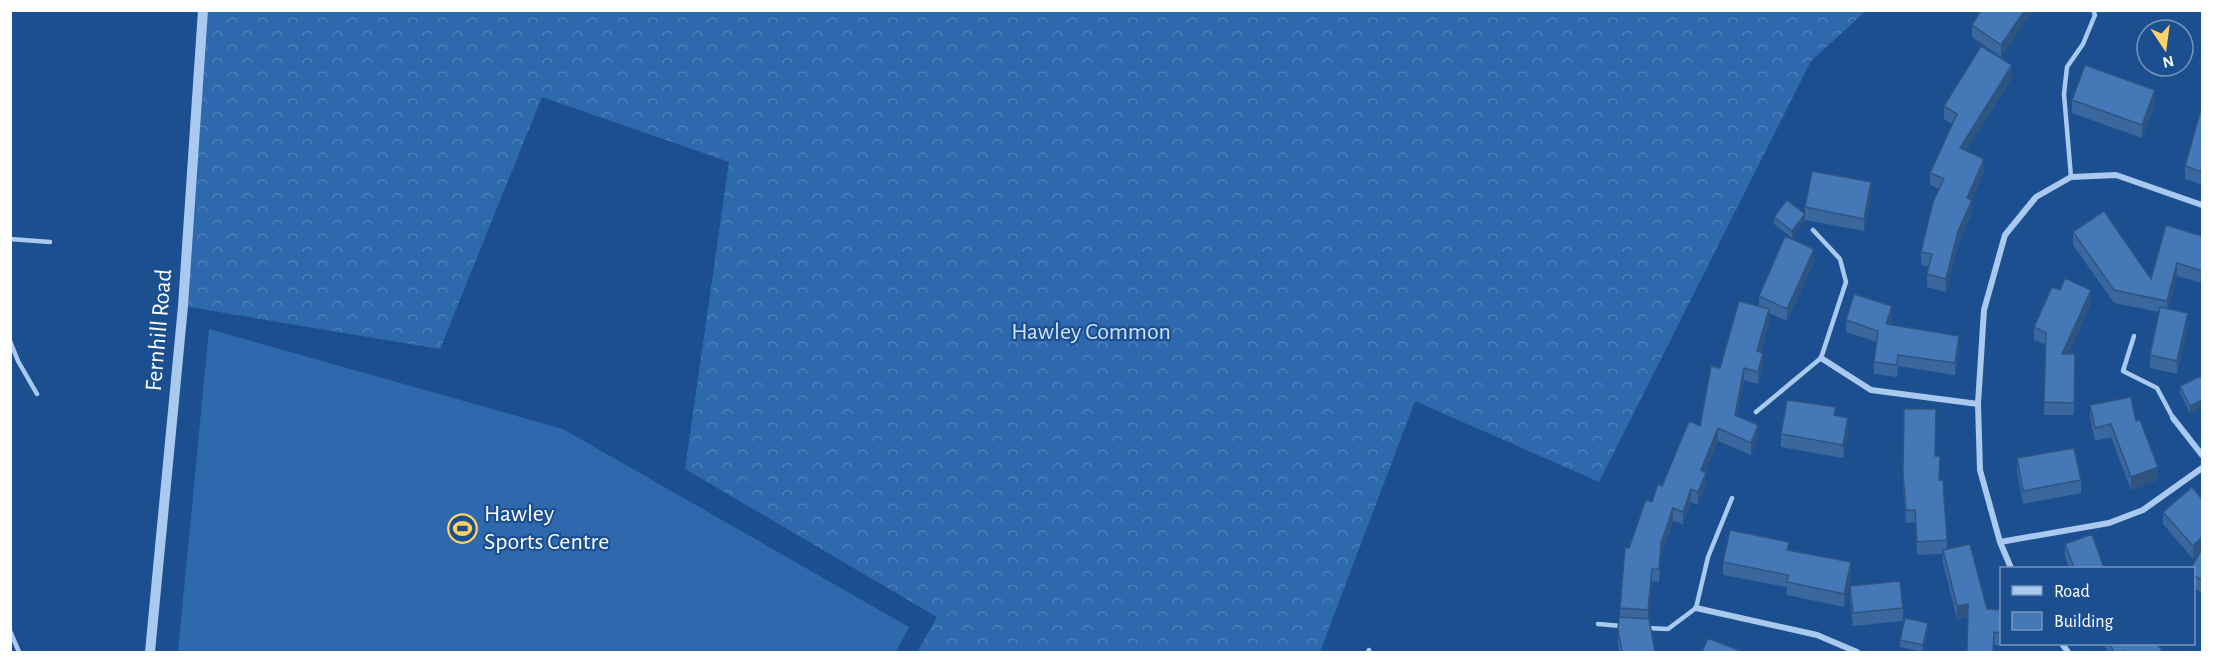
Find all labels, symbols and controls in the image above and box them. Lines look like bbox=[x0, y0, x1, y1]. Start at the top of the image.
north arrow bbox=[2135, 18, 2195, 78]
text: N bbox=[2161, 53, 2175, 71]
street label: Fernhill Road bbox=[142, 268, 176, 392]
park label: Hawley Common bbox=[1011, 320, 1171, 344]
place label: Hawley Sports Centre bbox=[484, 502, 609, 554]
sports icon: Hawley Sports Centre bbox=[447, 512, 479, 544]
legend bbox=[2000, 567, 2195, 645]
text: Road bbox=[2054, 583, 2090, 601]
text: Building bbox=[2054, 613, 2114, 631]

